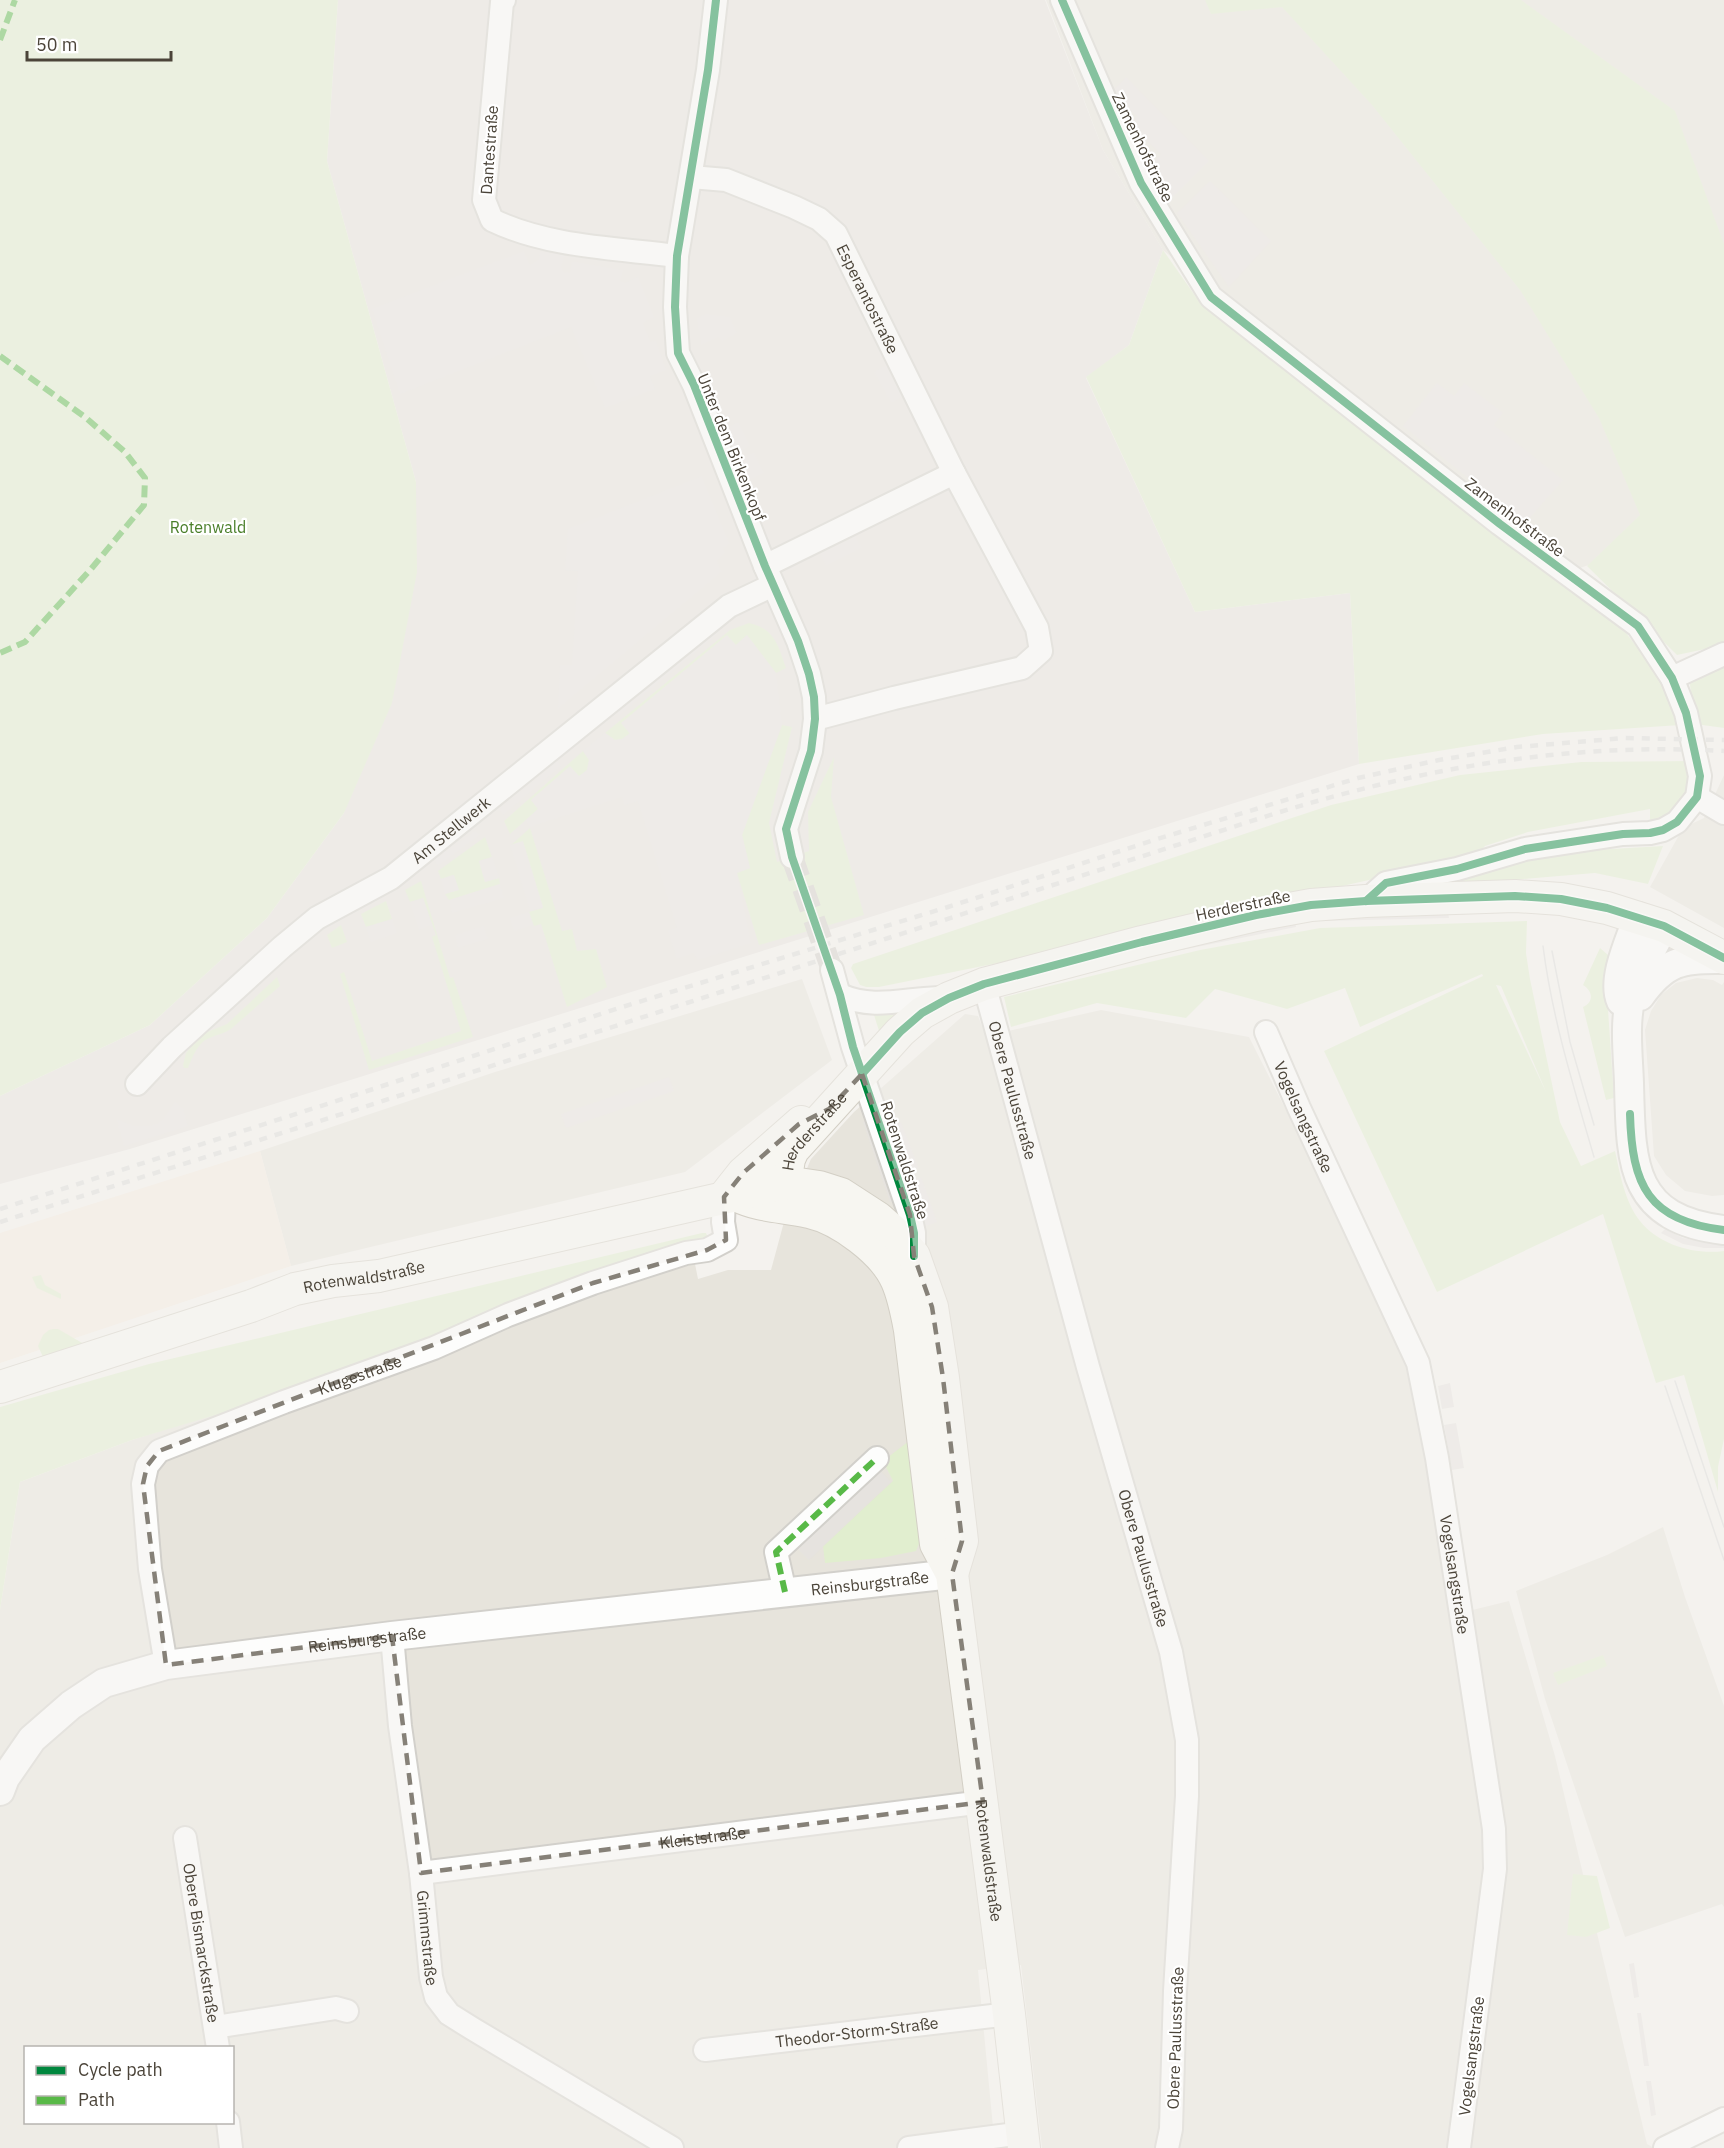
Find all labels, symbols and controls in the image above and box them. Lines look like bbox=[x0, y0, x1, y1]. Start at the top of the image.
scale bar bbox=[27, 24, 171, 62]
text: 50 m bbox=[36, 33, 78, 56]
street label: Zamenhofstraße bbox=[1108, 89, 1178, 205]
street label: Dantestraße bbox=[476, 105, 502, 195]
street label: Esperantostraße bbox=[833, 241, 904, 357]
street label: Unter dem Birkenkopf bbox=[693, 370, 771, 524]
street label: Zamenhofstraße bbox=[1461, 473, 1569, 561]
park label: Rotenwald bbox=[170, 517, 246, 537]
street label: Am Stellwerk bbox=[407, 792, 495, 868]
street label: Herderstraße bbox=[1194, 885, 1292, 925]
street label: Obere Paulusstraße bbox=[984, 1019, 1041, 1162]
street label: Vogelsangstraße bbox=[1270, 1058, 1338, 1176]
street label: Herderstraße bbox=[777, 1087, 851, 1172]
street label: Rotenwaldstraße bbox=[876, 1098, 934, 1222]
street label: Rotenwaldstraße bbox=[301, 1256, 427, 1297]
street label: Klugestraße bbox=[315, 1350, 404, 1399]
street label: Obere Paulusstraße bbox=[1114, 1487, 1173, 1630]
street label: Vogelsangstraße bbox=[1436, 1513, 1474, 1636]
street label: Reinsburgstraße bbox=[810, 1567, 930, 1600]
street label: Reinsburgstraße bbox=[307, 1622, 427, 1657]
street label: Rotenwaldstraße bbox=[971, 1798, 1007, 1923]
street label: Kleiststraße bbox=[658, 1822, 748, 1853]
street label: Obere Bismarckstraße bbox=[179, 1861, 224, 2024]
street label: Grimmstraße bbox=[413, 1889, 443, 1988]
street label: Obere Paulusstraße bbox=[1163, 1966, 1187, 2110]
street label: Vogelsangstraße bbox=[1454, 1995, 1488, 2117]
street label: Theodor-Storm-Straße bbox=[774, 2012, 940, 2052]
legend bbox=[24, 2046, 234, 2124]
text: Cycle path bbox=[78, 2058, 163, 2081]
text: Path bbox=[78, 2088, 115, 2111]

